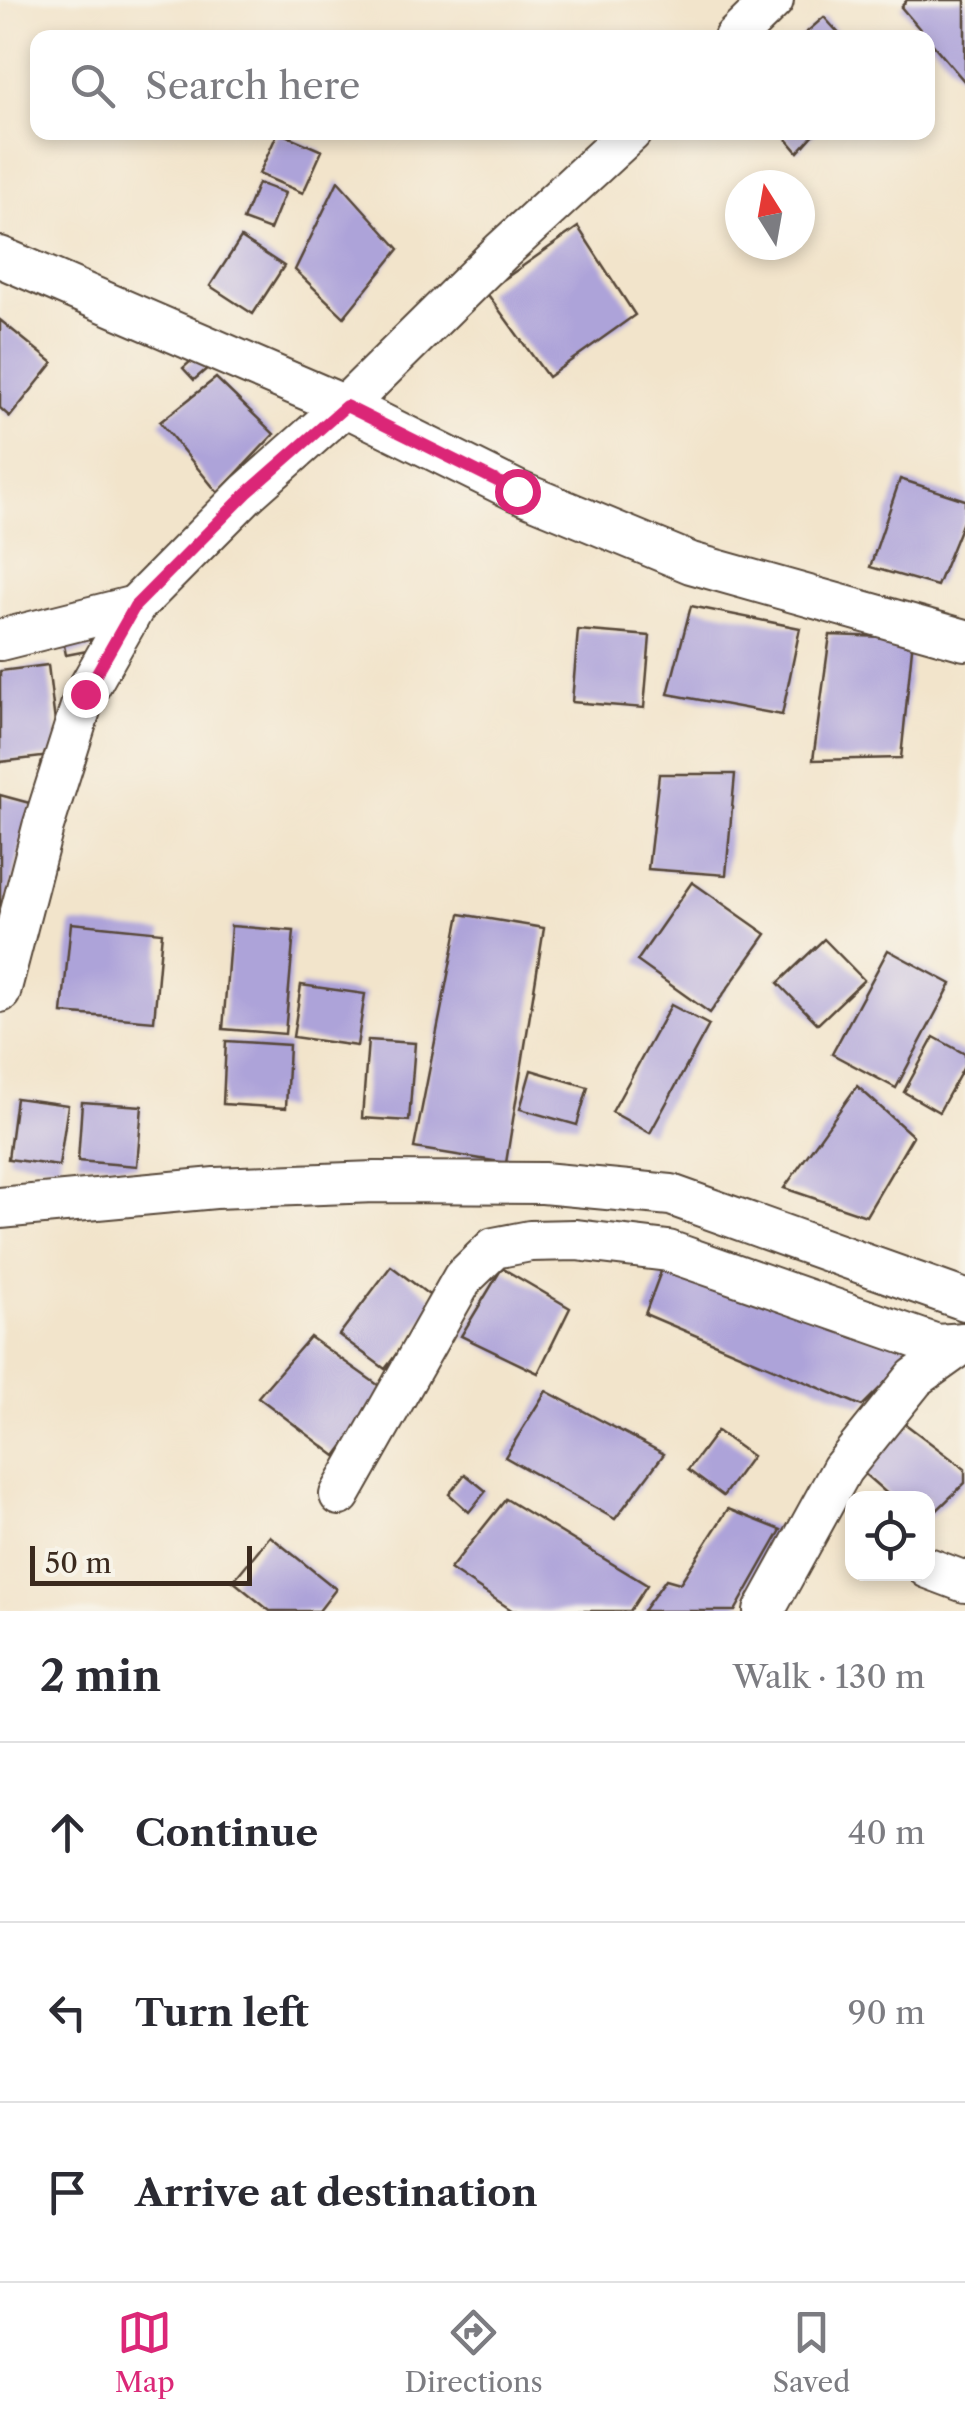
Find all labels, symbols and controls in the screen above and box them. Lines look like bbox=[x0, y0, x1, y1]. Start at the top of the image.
search box bbox=[30, 30, 935, 140]
icon: search bbox=[65, 58, 120, 113]
text: Search here bbox=[145, 62, 360, 109]
north arrow bbox=[725, 170, 815, 260]
route start bbox=[495, 469, 541, 515]
route end bbox=[63, 672, 109, 718]
map controls bbox=[845, 1491, 935, 1581]
button: locate bbox=[845, 1491, 935, 1581]
scale bar bbox=[30, 1541, 252, 1586]
text: 50 m bbox=[45, 1546, 112, 1580]
text: 2 min bbox=[40, 1650, 161, 1702]
text: Walk · 130 m bbox=[733, 1657, 925, 1696]
icon: ahead bbox=[40, 1805, 95, 1860]
text: Continue bbox=[135, 1809, 318, 1856]
text: 40 m bbox=[848, 1813, 925, 1852]
icon: left bbox=[40, 1985, 95, 2040]
text: Turn left bbox=[135, 1989, 309, 2036]
text: 90 m bbox=[848, 1993, 925, 2032]
icon: arrive bbox=[40, 2165, 95, 2220]
text: Arrive at destination bbox=[135, 2169, 538, 2216]
tab: Map bbox=[115, 2305, 175, 2399]
tab: Directions bbox=[404, 2305, 543, 2399]
tab: Saved bbox=[772, 2305, 850, 2399]

